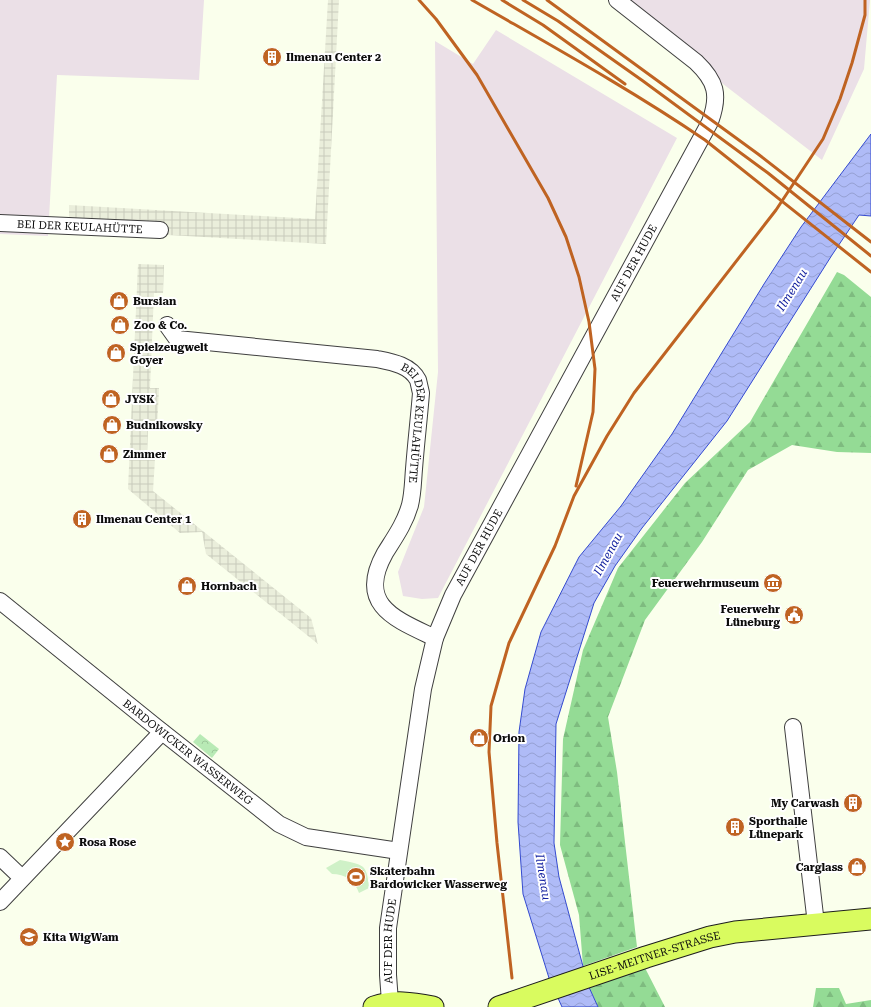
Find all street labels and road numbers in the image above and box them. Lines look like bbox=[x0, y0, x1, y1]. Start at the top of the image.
street label: BEI DER KEULAHÜTTE bbox=[17, 218, 143, 236]
street label: AUF DER HUDE bbox=[608, 222, 660, 303]
street label: BEI DER KEULAHÜTTE bbox=[399, 360, 427, 484]
street label: AUF DER HUDE bbox=[453, 507, 505, 588]
street label: BARDOWICKER WASSERWEG bbox=[120, 697, 255, 808]
street label: AUF DER HUDE bbox=[381, 898, 399, 984]
street label: LISE-MEITNER-STRASSE bbox=[587, 929, 721, 983]

